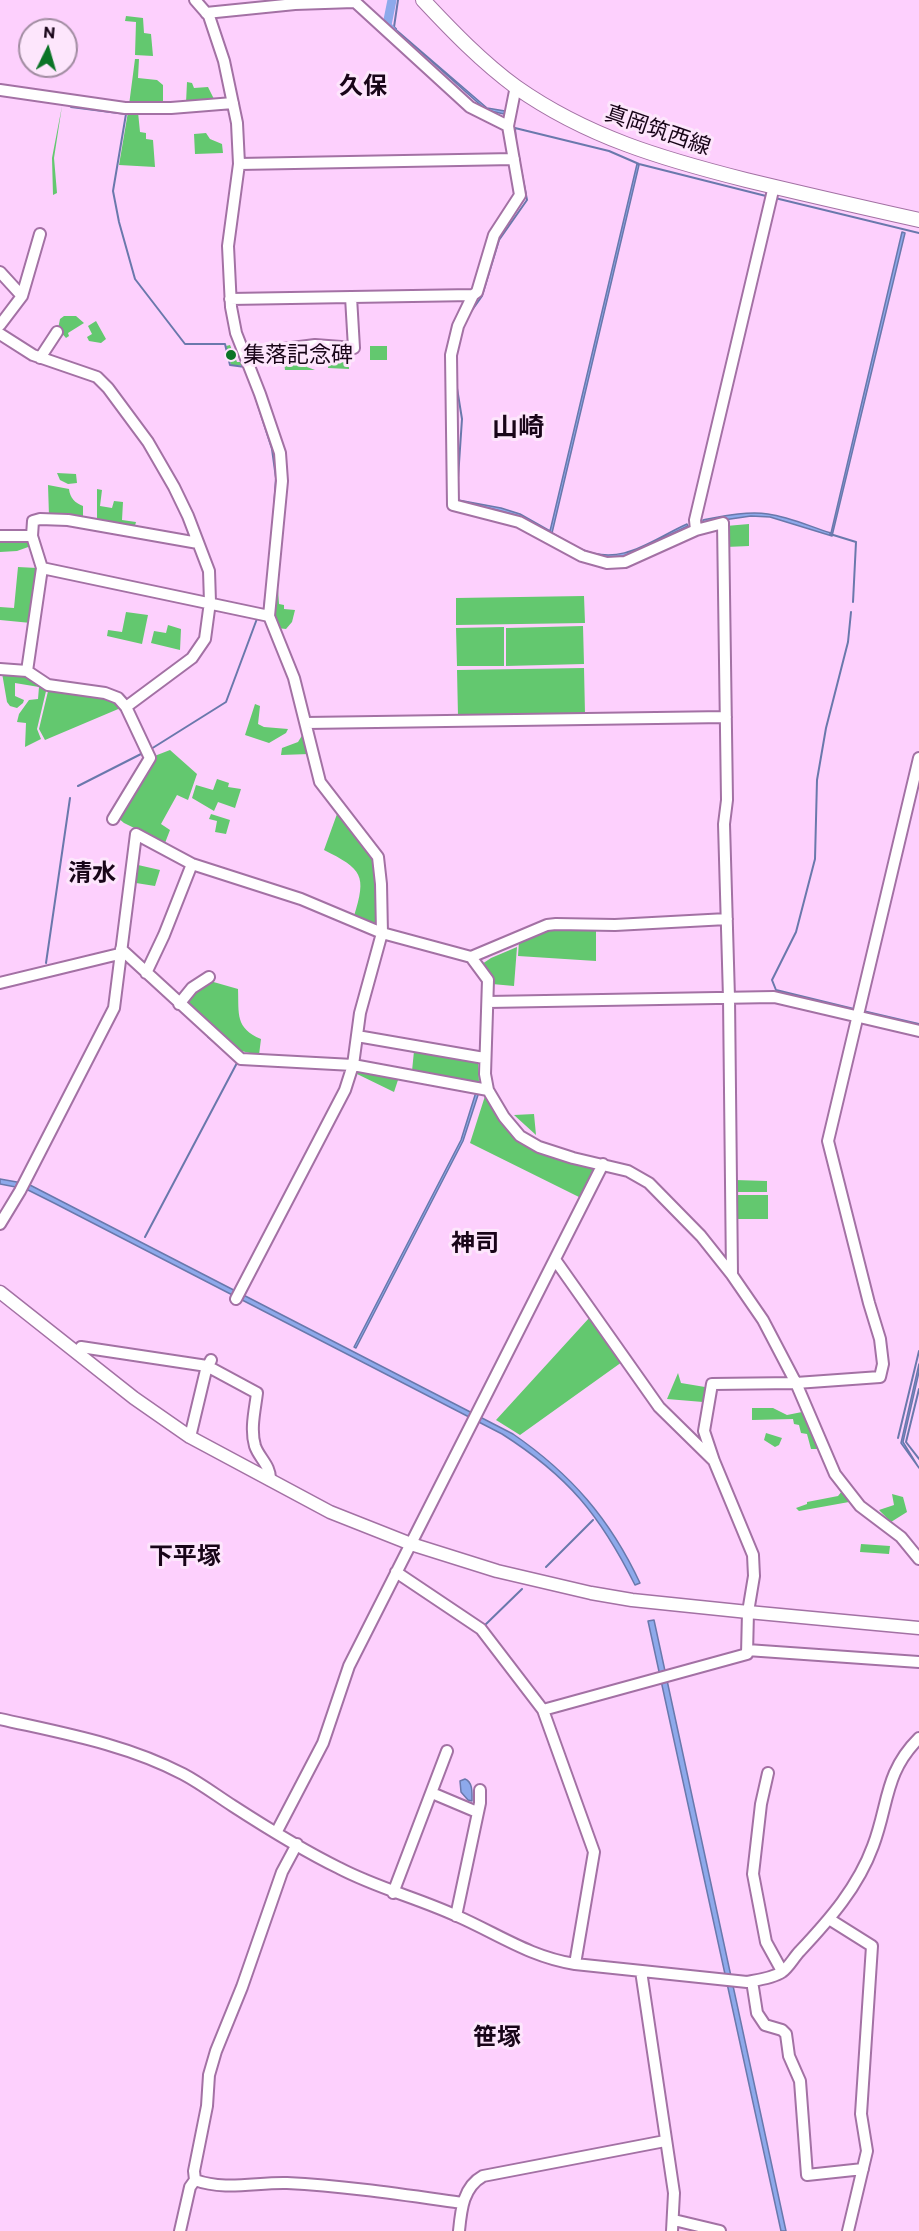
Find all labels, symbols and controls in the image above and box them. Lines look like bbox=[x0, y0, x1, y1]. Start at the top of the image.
north arrow bbox=[18, 18, 78, 78]
text: N bbox=[43, 22, 56, 42]
district label: 久保 bbox=[339, 72, 387, 100]
street label: 真岡筑西線 bbox=[602, 100, 714, 160]
place label: 集落記念碑 bbox=[243, 342, 353, 368]
marker: 集落記念碑 bbox=[224, 348, 238, 362]
district label: 山崎 bbox=[492, 411, 544, 443]
district label: 清水 bbox=[68, 859, 116, 887]
district label: 神司 bbox=[451, 1229, 499, 1257]
district label: 下平塚 bbox=[149, 1542, 221, 1570]
district label: 笹塚 bbox=[473, 2023, 521, 2051]

